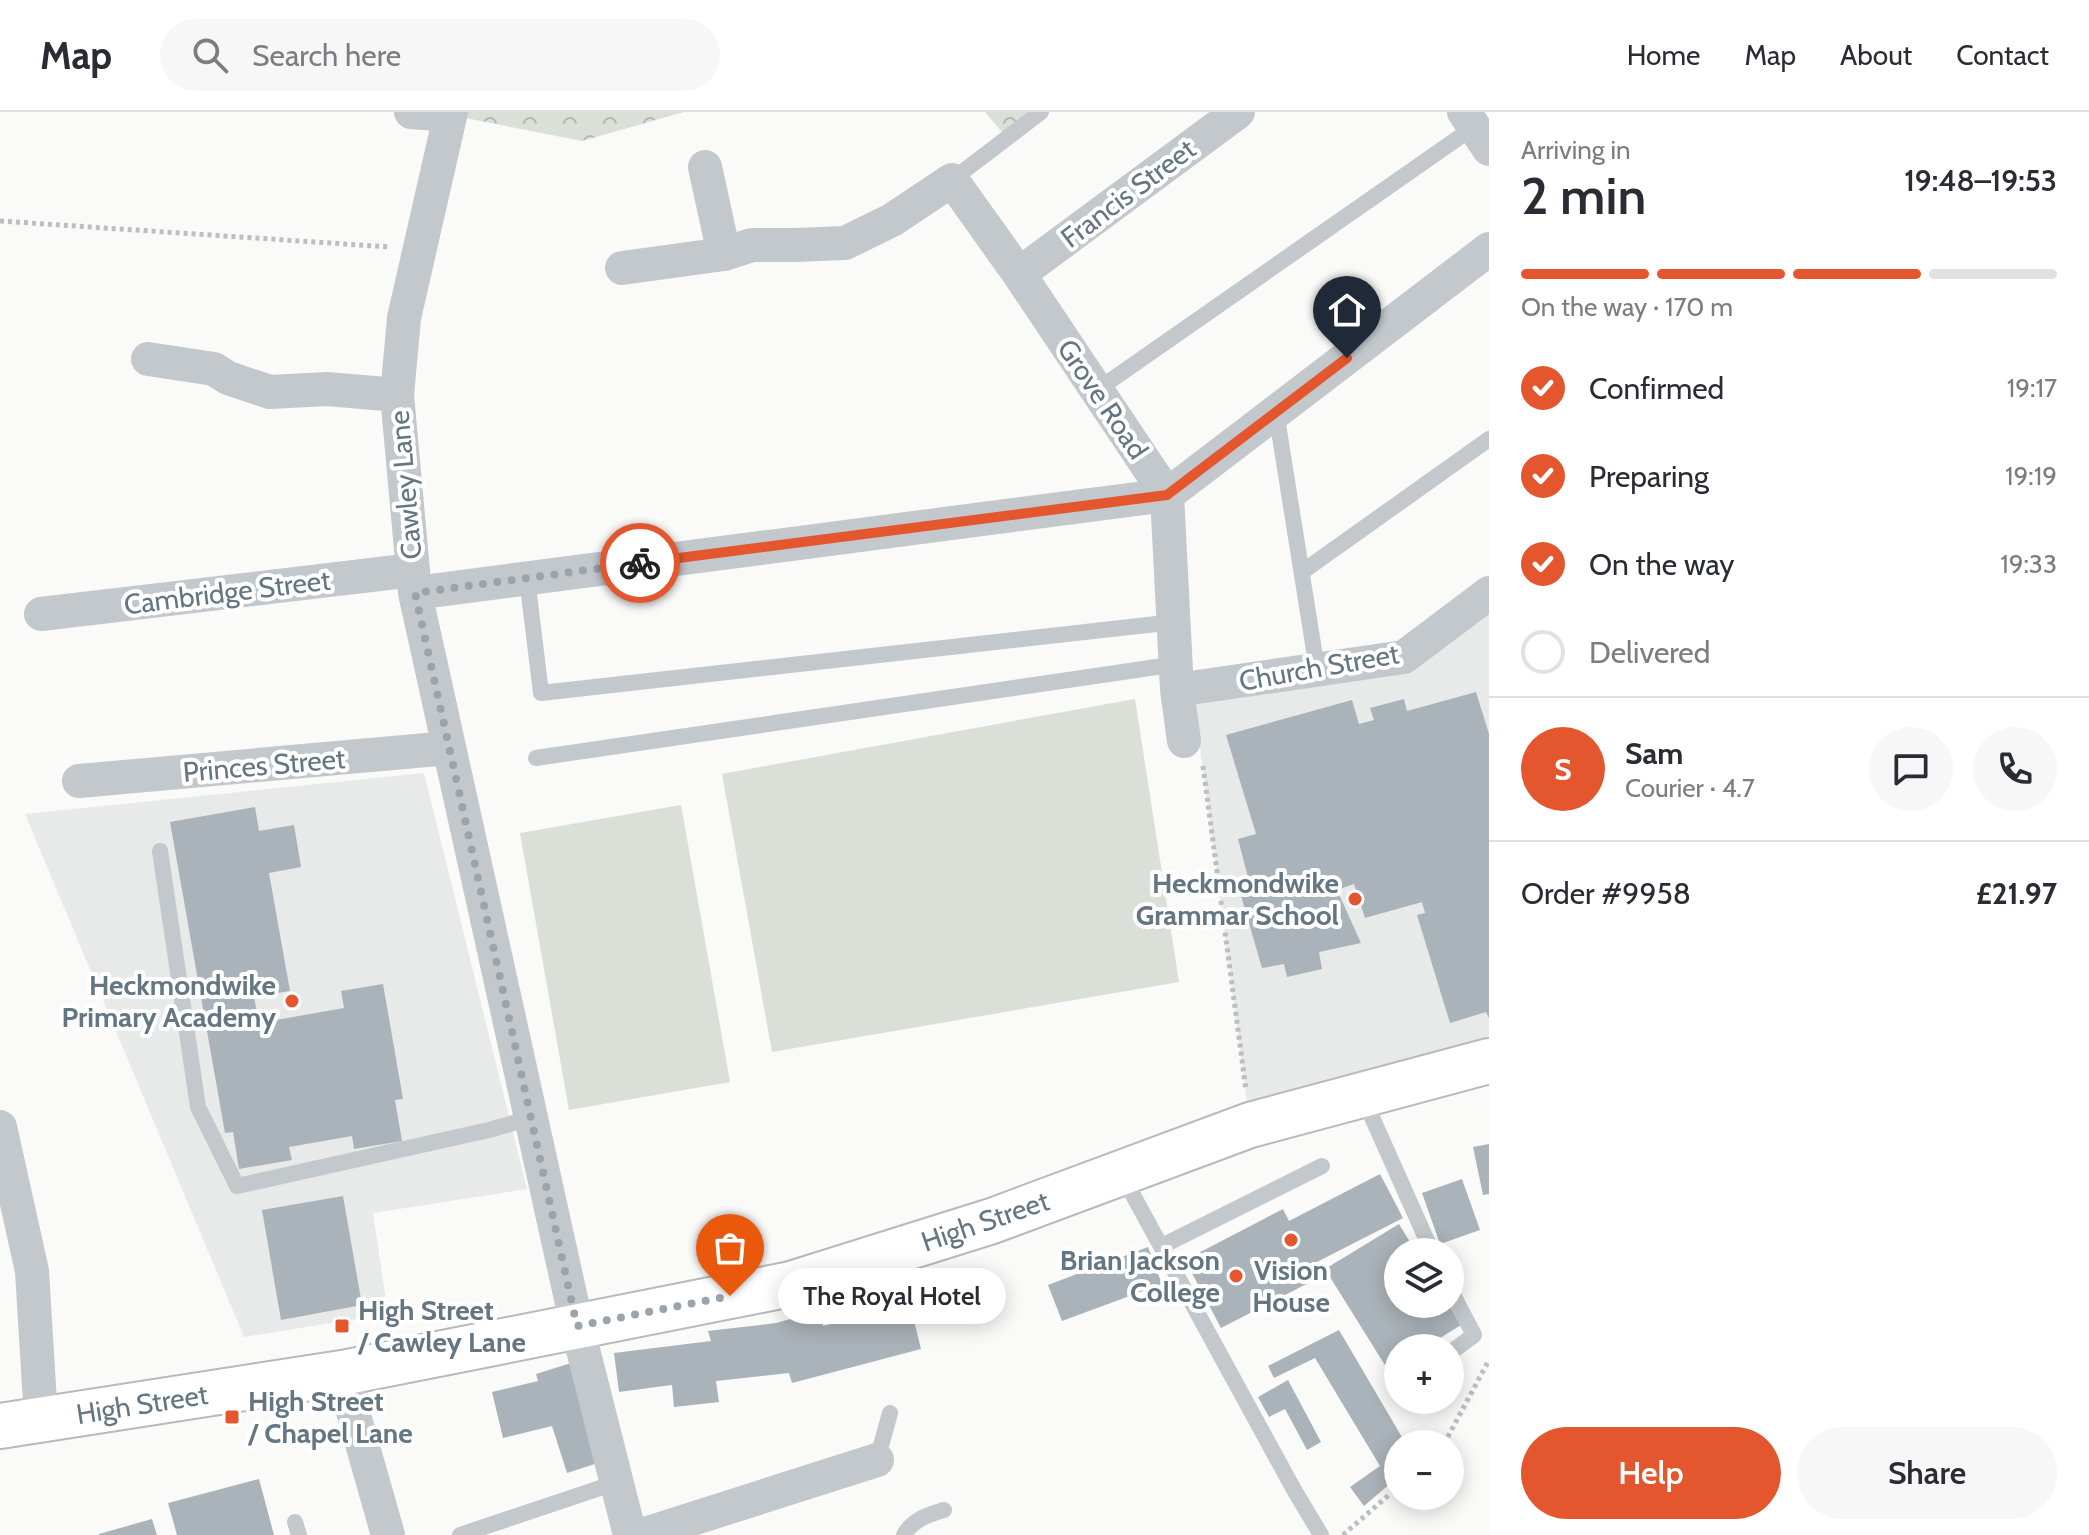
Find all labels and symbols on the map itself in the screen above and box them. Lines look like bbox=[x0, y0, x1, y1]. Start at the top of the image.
street label: Francis Street bbox=[1054, 131, 1202, 255]
pin bbox=[1313, 276, 1381, 358]
street label: Grove Road bbox=[1051, 333, 1155, 465]
street label: Cawley Lane bbox=[382, 409, 428, 561]
courier bbox=[600, 523, 680, 603]
street label: Cambridge Street bbox=[122, 562, 332, 622]
street label: Church Street bbox=[1236, 636, 1402, 698]
street label: Princes Street bbox=[181, 741, 347, 789]
place label: Heckmondwike Grammar School bbox=[1136, 866, 1339, 932]
marker: Heckmondwike Grammar School bbox=[1346, 890, 1364, 908]
place label: Heckmondwike Primary Academy bbox=[62, 968, 276, 1034]
marker: Heckmondwike Primary Academy bbox=[283, 992, 301, 1010]
street label: High Street bbox=[917, 1183, 1053, 1259]
pin bbox=[696, 1214, 764, 1296]
marker: Vision House bbox=[1282, 1231, 1300, 1249]
place label: Brian Jackson College bbox=[1060, 1243, 1220, 1309]
place label: Vision House bbox=[1252, 1253, 1330, 1319]
marker: Brian Jackson College bbox=[1227, 1267, 1245, 1285]
callout: The Royal Hotel bbox=[778, 1268, 1006, 1324]
place label: High Street / Cawley Lane bbox=[357, 1293, 526, 1359]
marker: High Street / Cawley Lane bbox=[333, 1317, 351, 1335]
street label: High Street bbox=[74, 1377, 210, 1431]
place label: High Street / Chapel Lane bbox=[247, 1384, 413, 1450]
marker: High Street / Chapel Lane bbox=[223, 1408, 241, 1426]

